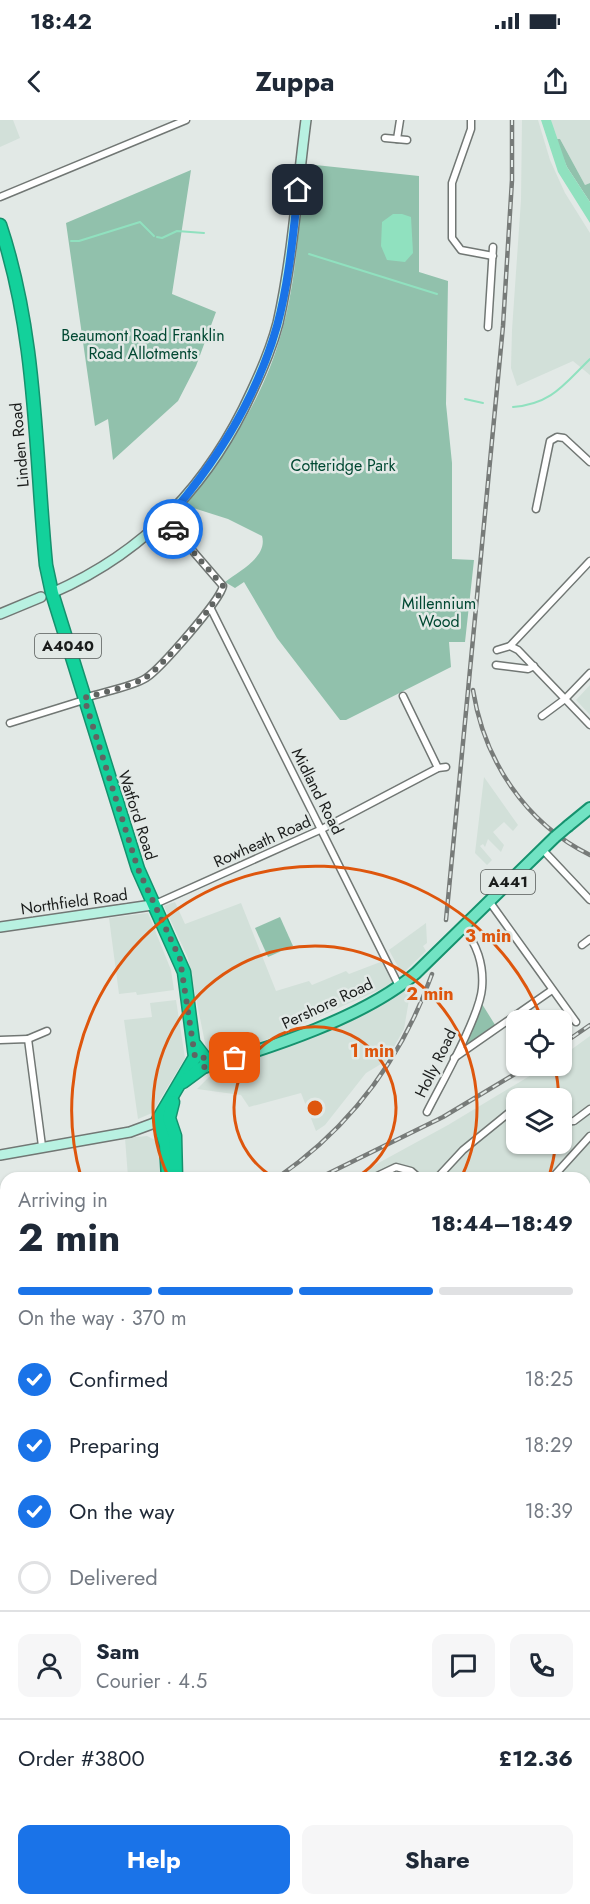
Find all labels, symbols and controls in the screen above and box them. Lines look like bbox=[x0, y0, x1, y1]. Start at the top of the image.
text: 18:42 bbox=[30, 5, 92, 37]
text: Zuppa bbox=[255, 62, 335, 101]
icon: back bbox=[18, 65, 51, 98]
icon: share bbox=[539, 65, 572, 98]
pin bbox=[272, 164, 323, 215]
icon: home bbox=[281, 173, 314, 206]
park label: Beaumont Road Franklin Road Allotments bbox=[61, 324, 225, 365]
street label: Linden Road bbox=[4, 402, 35, 488]
park label: Cotteridge Park bbox=[290, 454, 396, 477]
courier bbox=[143, 499, 203, 559]
icon: car bbox=[157, 513, 190, 546]
park label: Millennium Wood bbox=[402, 592, 476, 633]
road number: A4040 bbox=[35, 634, 101, 658]
street label: Midland Road bbox=[286, 744, 349, 839]
street label: Watford Road bbox=[112, 767, 163, 863]
street label: Rowheath Road bbox=[210, 810, 314, 873]
road number: A441 bbox=[481, 870, 535, 894]
street label: Northfield Road bbox=[19, 883, 129, 920]
text: 3 min bbox=[465, 923, 511, 949]
street label: Pershore Road bbox=[278, 972, 377, 1035]
text: 2 min bbox=[406, 981, 454, 1007]
map controls bbox=[506, 1010, 572, 1154]
button: locate bbox=[506, 1010, 572, 1076]
street label: Holly Road bbox=[409, 1025, 462, 1101]
pin bbox=[209, 1032, 260, 1083]
text: 1 min bbox=[350, 1038, 394, 1064]
icon: bag bbox=[218, 1041, 251, 1074]
button: layers bbox=[506, 1088, 572, 1154]
centre of rings bbox=[305, 1098, 325, 1118]
text: Arriving in bbox=[18, 1186, 108, 1215]
text: 18:44–18:49 bbox=[431, 1207, 573, 1239]
text: 2 min bbox=[18, 1209, 120, 1266]
text: On the way · 370 m bbox=[18, 1304, 187, 1333]
icon: check bbox=[18, 1363, 51, 1396]
text: Confirmed bbox=[69, 1363, 168, 1395]
text: 18:25 bbox=[524, 1365, 573, 1394]
icon: check bbox=[18, 1429, 51, 1462]
text: Preparing bbox=[69, 1429, 160, 1461]
text: 18:29 bbox=[524, 1431, 573, 1460]
icon: check bbox=[18, 1495, 51, 1528]
text: On the way bbox=[69, 1495, 174, 1527]
text: 18:39 bbox=[525, 1497, 573, 1526]
text: Delivered bbox=[69, 1561, 158, 1593]
button: person bbox=[18, 1634, 81, 1697]
button: chat bbox=[432, 1634, 495, 1697]
button: phone bbox=[510, 1634, 573, 1697]
text: Sam bbox=[96, 1635, 140, 1667]
text: Courier · 4.5 bbox=[96, 1667, 207, 1696]
text: Order #3800 bbox=[18, 1742, 145, 1774]
text: £12.36 bbox=[498, 1742, 573, 1774]
button: Help bbox=[18, 1825, 290, 1894]
button: Share bbox=[302, 1825, 573, 1894]

